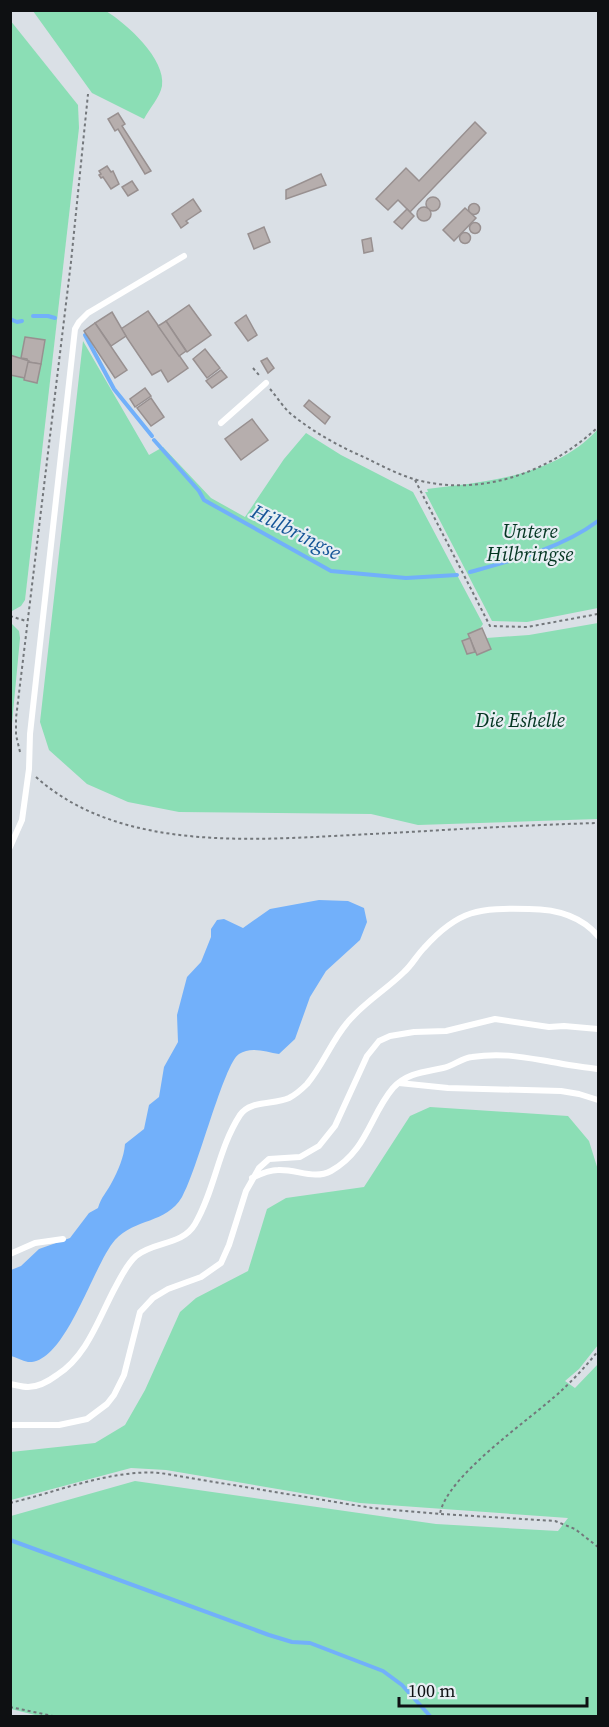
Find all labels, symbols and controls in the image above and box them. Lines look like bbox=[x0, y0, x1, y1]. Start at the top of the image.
water label: Hillbringse bbox=[246, 496, 346, 567]
park label: Untere Hilbringse bbox=[486, 517, 573, 568]
park label: Die Eshelle bbox=[474, 706, 565, 734]
scale bar bbox=[399, 1670, 586, 1708]
text: 100 m bbox=[408, 1678, 455, 1703]

